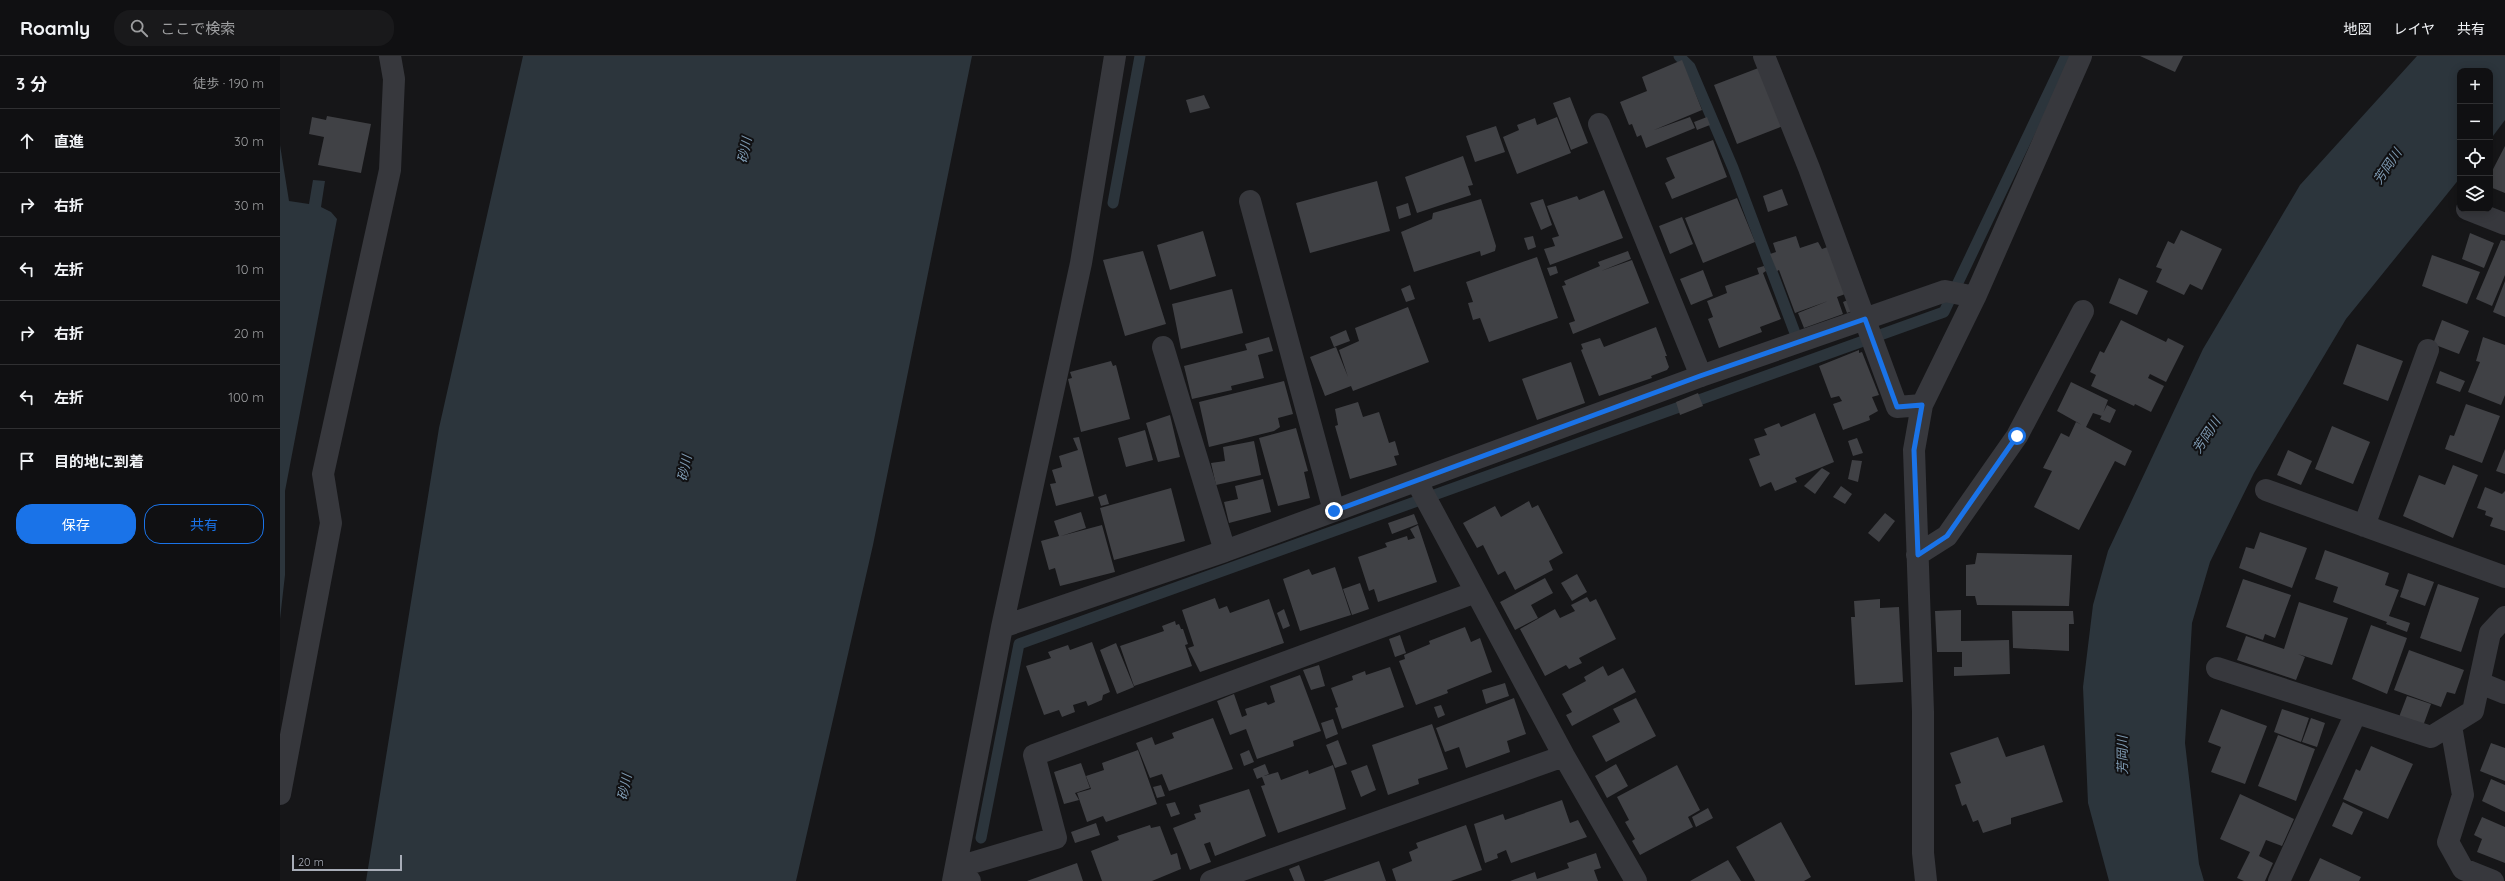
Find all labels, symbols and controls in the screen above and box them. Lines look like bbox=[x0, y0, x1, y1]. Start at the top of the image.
search box bbox=[114, 10, 394, 46]
text: Roamly bbox=[20, 16, 90, 40]
icon: search bbox=[128, 17, 150, 39]
text: ここで検索 bbox=[160, 19, 235, 38]
text: 地図 bbox=[2343, 20, 2371, 38]
text: レイヤ bbox=[2393, 20, 2435, 38]
text: 共有 bbox=[2457, 20, 2485, 38]
map controls bbox=[2457, 68, 2493, 212]
button: + bbox=[2457, 68, 2493, 104]
text: 3 分 bbox=[16, 73, 47, 94]
text: 徒歩 · 190 m bbox=[193, 75, 264, 91]
button: − bbox=[2457, 104, 2493, 140]
icon: ahead bbox=[16, 130, 38, 152]
text: 直進 bbox=[54, 132, 84, 151]
text: 30 m bbox=[234, 133, 264, 149]
water label: 砂川 bbox=[734, 134, 755, 164]
button: locate bbox=[2457, 140, 2493, 176]
water label: 芳岡川 bbox=[2369, 144, 2406, 187]
button: layers bbox=[2457, 176, 2493, 212]
icon: right bbox=[16, 194, 38, 216]
text: 右折 bbox=[54, 196, 84, 215]
text: 30 m bbox=[234, 197, 264, 213]
icon: left bbox=[16, 258, 38, 280]
text: 左折 bbox=[54, 260, 84, 279]
text: 10 m bbox=[236, 261, 264, 277]
icon: right bbox=[16, 322, 38, 344]
text: 右折 bbox=[54, 324, 84, 343]
text: 20 m bbox=[234, 325, 264, 341]
icon: left bbox=[16, 386, 38, 408]
text: 左折 bbox=[54, 388, 84, 407]
text: 100 m bbox=[228, 389, 264, 405]
water label: 芳岡川 bbox=[2189, 413, 2224, 456]
route start bbox=[2008, 427, 2026, 445]
icon: arrive bbox=[16, 450, 38, 472]
text: 目的地に到着 bbox=[54, 452, 144, 471]
water label: 砂川 bbox=[674, 452, 695, 482]
route end bbox=[1325, 502, 1343, 520]
button: 保存 bbox=[16, 504, 136, 544]
button: 共有 bbox=[144, 504, 264, 544]
water label: 芳岡川 bbox=[2114, 733, 2130, 775]
water label: 砂川 bbox=[614, 771, 635, 801]
scale bar bbox=[292, 853, 402, 872]
text: 20 m bbox=[298, 855, 324, 869]

